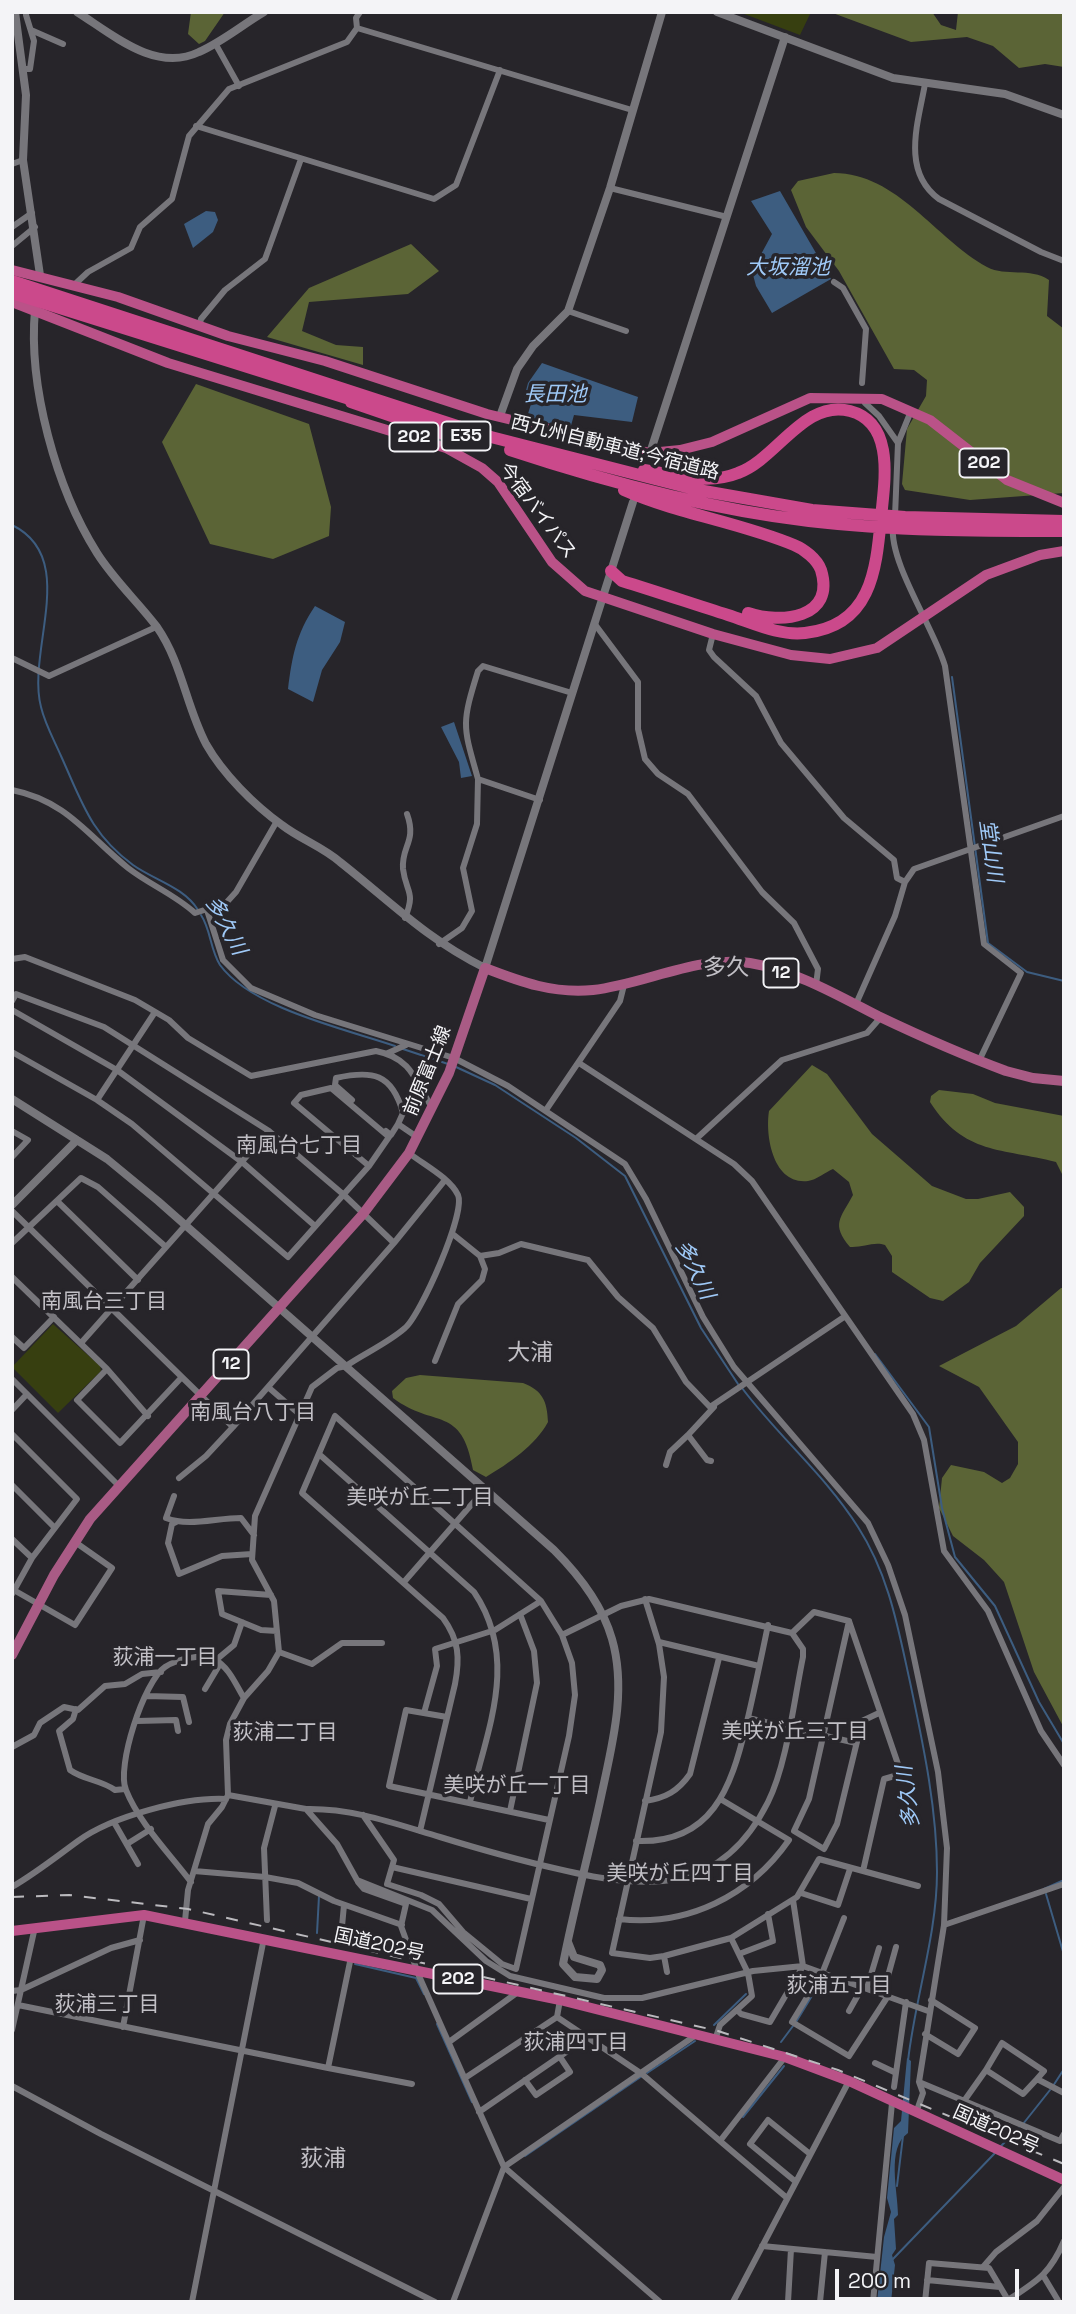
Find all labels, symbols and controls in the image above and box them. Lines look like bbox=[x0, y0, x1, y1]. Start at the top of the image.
water label: 大坂溜池 bbox=[746, 255, 830, 281]
water label: 長田池 bbox=[524, 382, 586, 408]
street label: 西九州自動車道;今宿道路 bbox=[509, 411, 721, 485]
road number: 202 bbox=[390, 422, 438, 452]
road number: E35 bbox=[442, 422, 490, 450]
road number: 202 bbox=[960, 448, 1009, 477]
street label: 今宿バイパス bbox=[494, 459, 580, 563]
water label: 堂山川 bbox=[973, 818, 1007, 884]
water label: 多久川 bbox=[199, 892, 251, 960]
district label: 多久 bbox=[703, 955, 749, 983]
road number: 12 bbox=[764, 958, 798, 988]
street label: 前原富士線 bbox=[400, 1023, 456, 1119]
district label: 南風台七丁目 bbox=[236, 1133, 362, 1159]
water label: 多久川 bbox=[669, 1236, 719, 1304]
district label: 南風台三丁目 bbox=[41, 1289, 167, 1315]
district label: 大浦 bbox=[507, 1340, 553, 1368]
road number: 12 bbox=[214, 1350, 248, 1378]
district label: 南風台八丁目 bbox=[190, 1400, 316, 1426]
district label: 美咲が丘二丁目 bbox=[347, 1485, 493, 1511]
district label: 荻浦一丁目 bbox=[113, 1645, 217, 1671]
district label: 美咲が丘三丁目 bbox=[722, 1719, 868, 1745]
district label: 荻浦二丁目 bbox=[233, 1720, 337, 1746]
water label: 多久川 bbox=[893, 1764, 925, 1830]
district label: 美咲が丘一丁目 bbox=[444, 1773, 590, 1799]
district label: 美咲が丘四丁目 bbox=[607, 1861, 753, 1887]
street label: 国道202号 bbox=[332, 1924, 426, 1966]
road number: 202 bbox=[434, 1965, 482, 1994]
district label: 荻浦五丁目 bbox=[787, 1973, 891, 1999]
district label: 荻浦三丁目 bbox=[55, 1992, 159, 2018]
district label: 荻浦四丁目 bbox=[524, 2030, 628, 2056]
street label: 国道202号 bbox=[949, 2101, 1043, 2159]
district label: 荻浦 bbox=[300, 2146, 346, 2174]
scale bar bbox=[838, 2254, 1022, 2298]
text: 200 m bbox=[848, 2267, 911, 2294]

